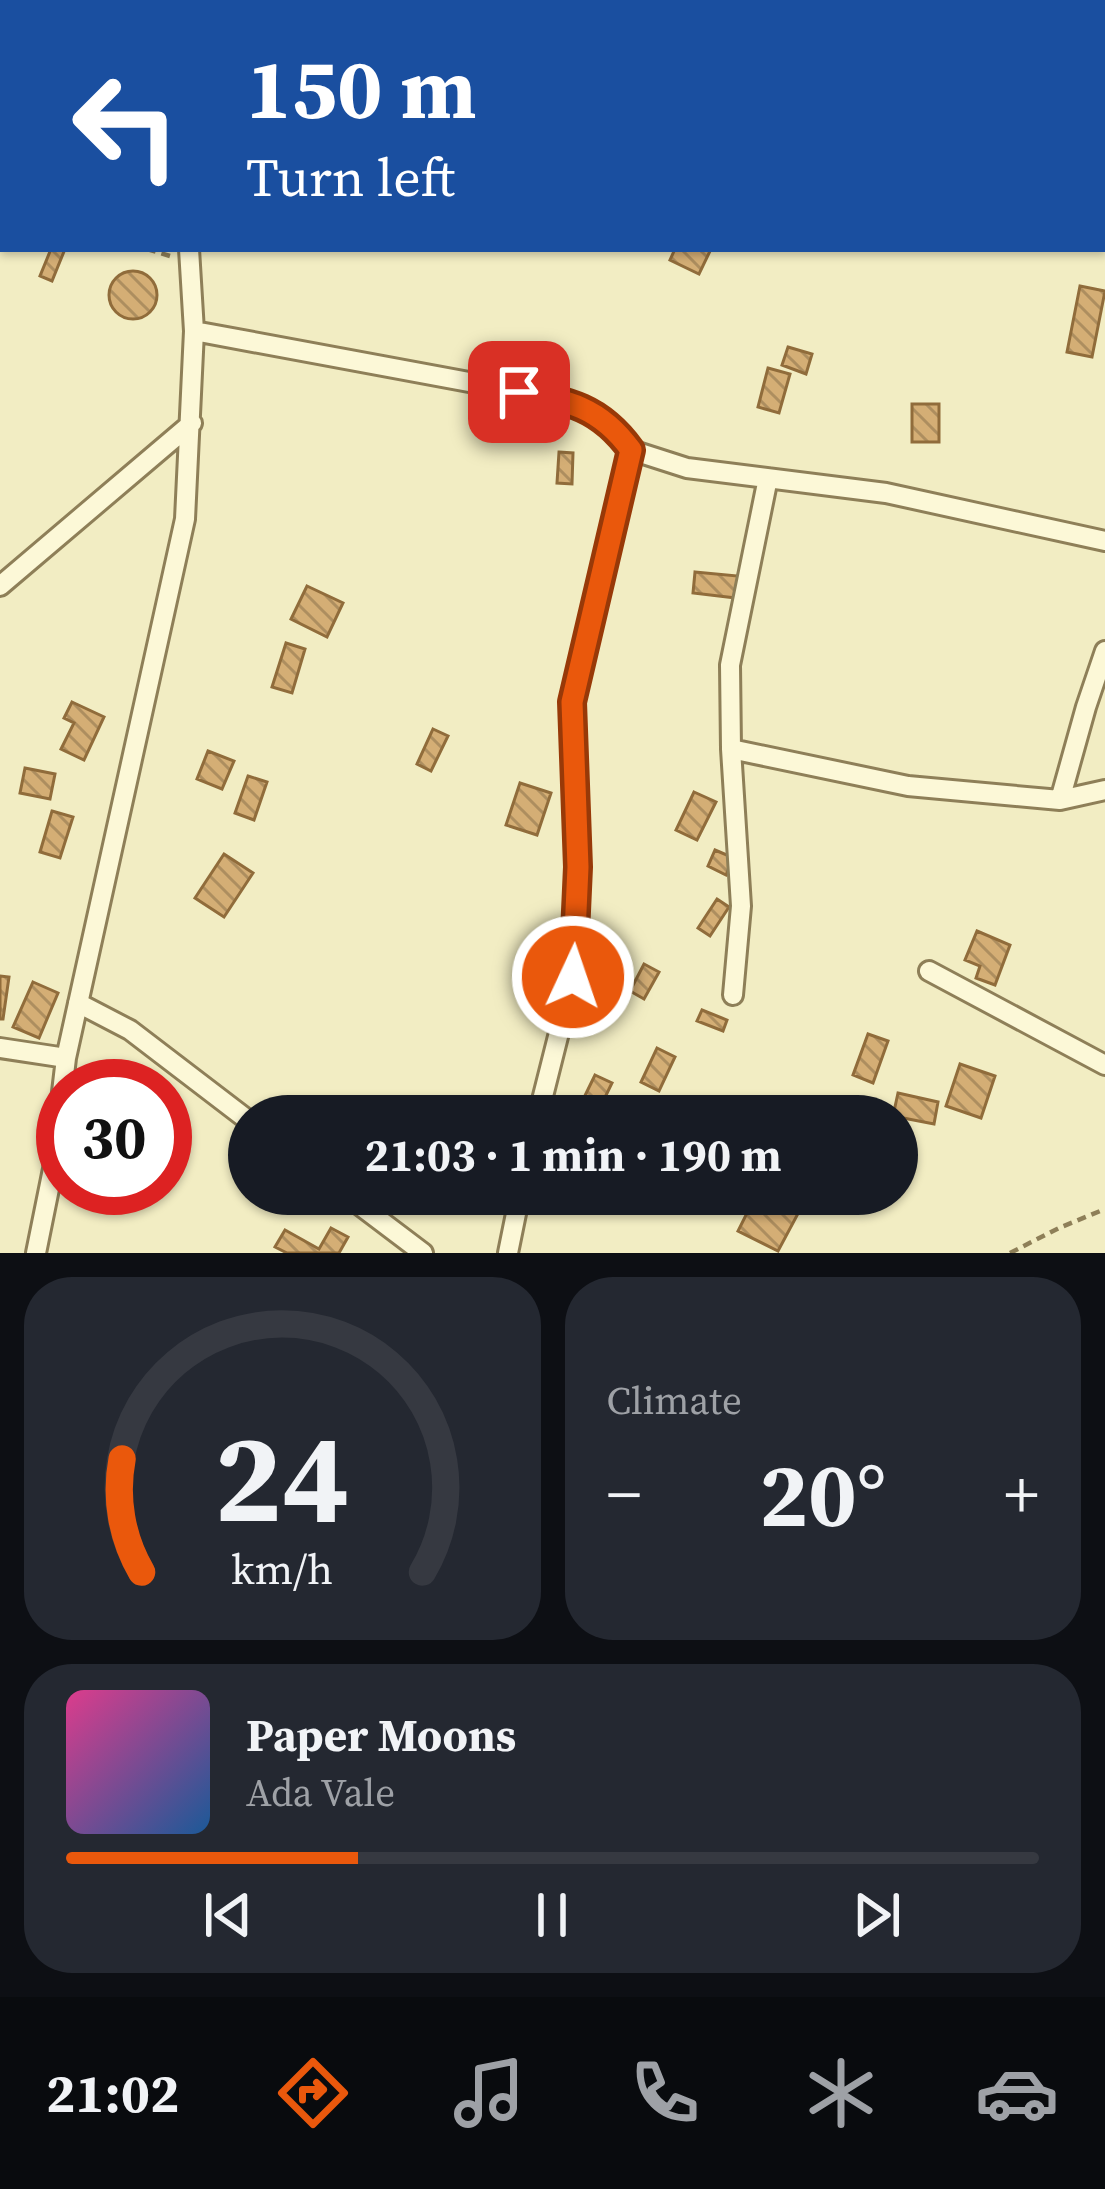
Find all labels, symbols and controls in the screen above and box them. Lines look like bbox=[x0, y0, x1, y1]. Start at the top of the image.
text: 150 m bbox=[246, 31, 477, 146]
icon: left bbox=[48, 48, 204, 204]
text: Turn left bbox=[246, 140, 455, 214]
pin bbox=[468, 341, 570, 443]
icon: arrive bbox=[486, 359, 552, 425]
position arrow bbox=[510, 914, 636, 1040]
speed limit sign: 30 bbox=[36, 1059, 192, 1215]
text: 21:03 · 1 min · 190 m bbox=[365, 1124, 781, 1186]
text: Climate bbox=[607, 1374, 742, 1427]
text: 24 bbox=[215, 1392, 350, 1563]
text: 20° bbox=[759, 1433, 886, 1556]
text: − bbox=[607, 1449, 641, 1539]
text: + bbox=[1004, 1449, 1039, 1539]
text: km/h bbox=[231, 1539, 333, 1597]
text: Paper Moons bbox=[246, 1704, 516, 1766]
text: Ada Vale bbox=[246, 1766, 395, 1819]
icon: previous bbox=[195, 1882, 261, 1948]
icon: pause bbox=[519, 1882, 585, 1948]
icon: next bbox=[844, 1882, 910, 1948]
icon: directions bbox=[271, 2051, 355, 2135]
icon: music bbox=[447, 2051, 531, 2135]
icon: phone bbox=[623, 2051, 707, 2135]
icon: climate bbox=[799, 2051, 883, 2135]
icon: car bbox=[975, 2051, 1059, 2135]
text: 21:02 bbox=[46, 2056, 179, 2130]

